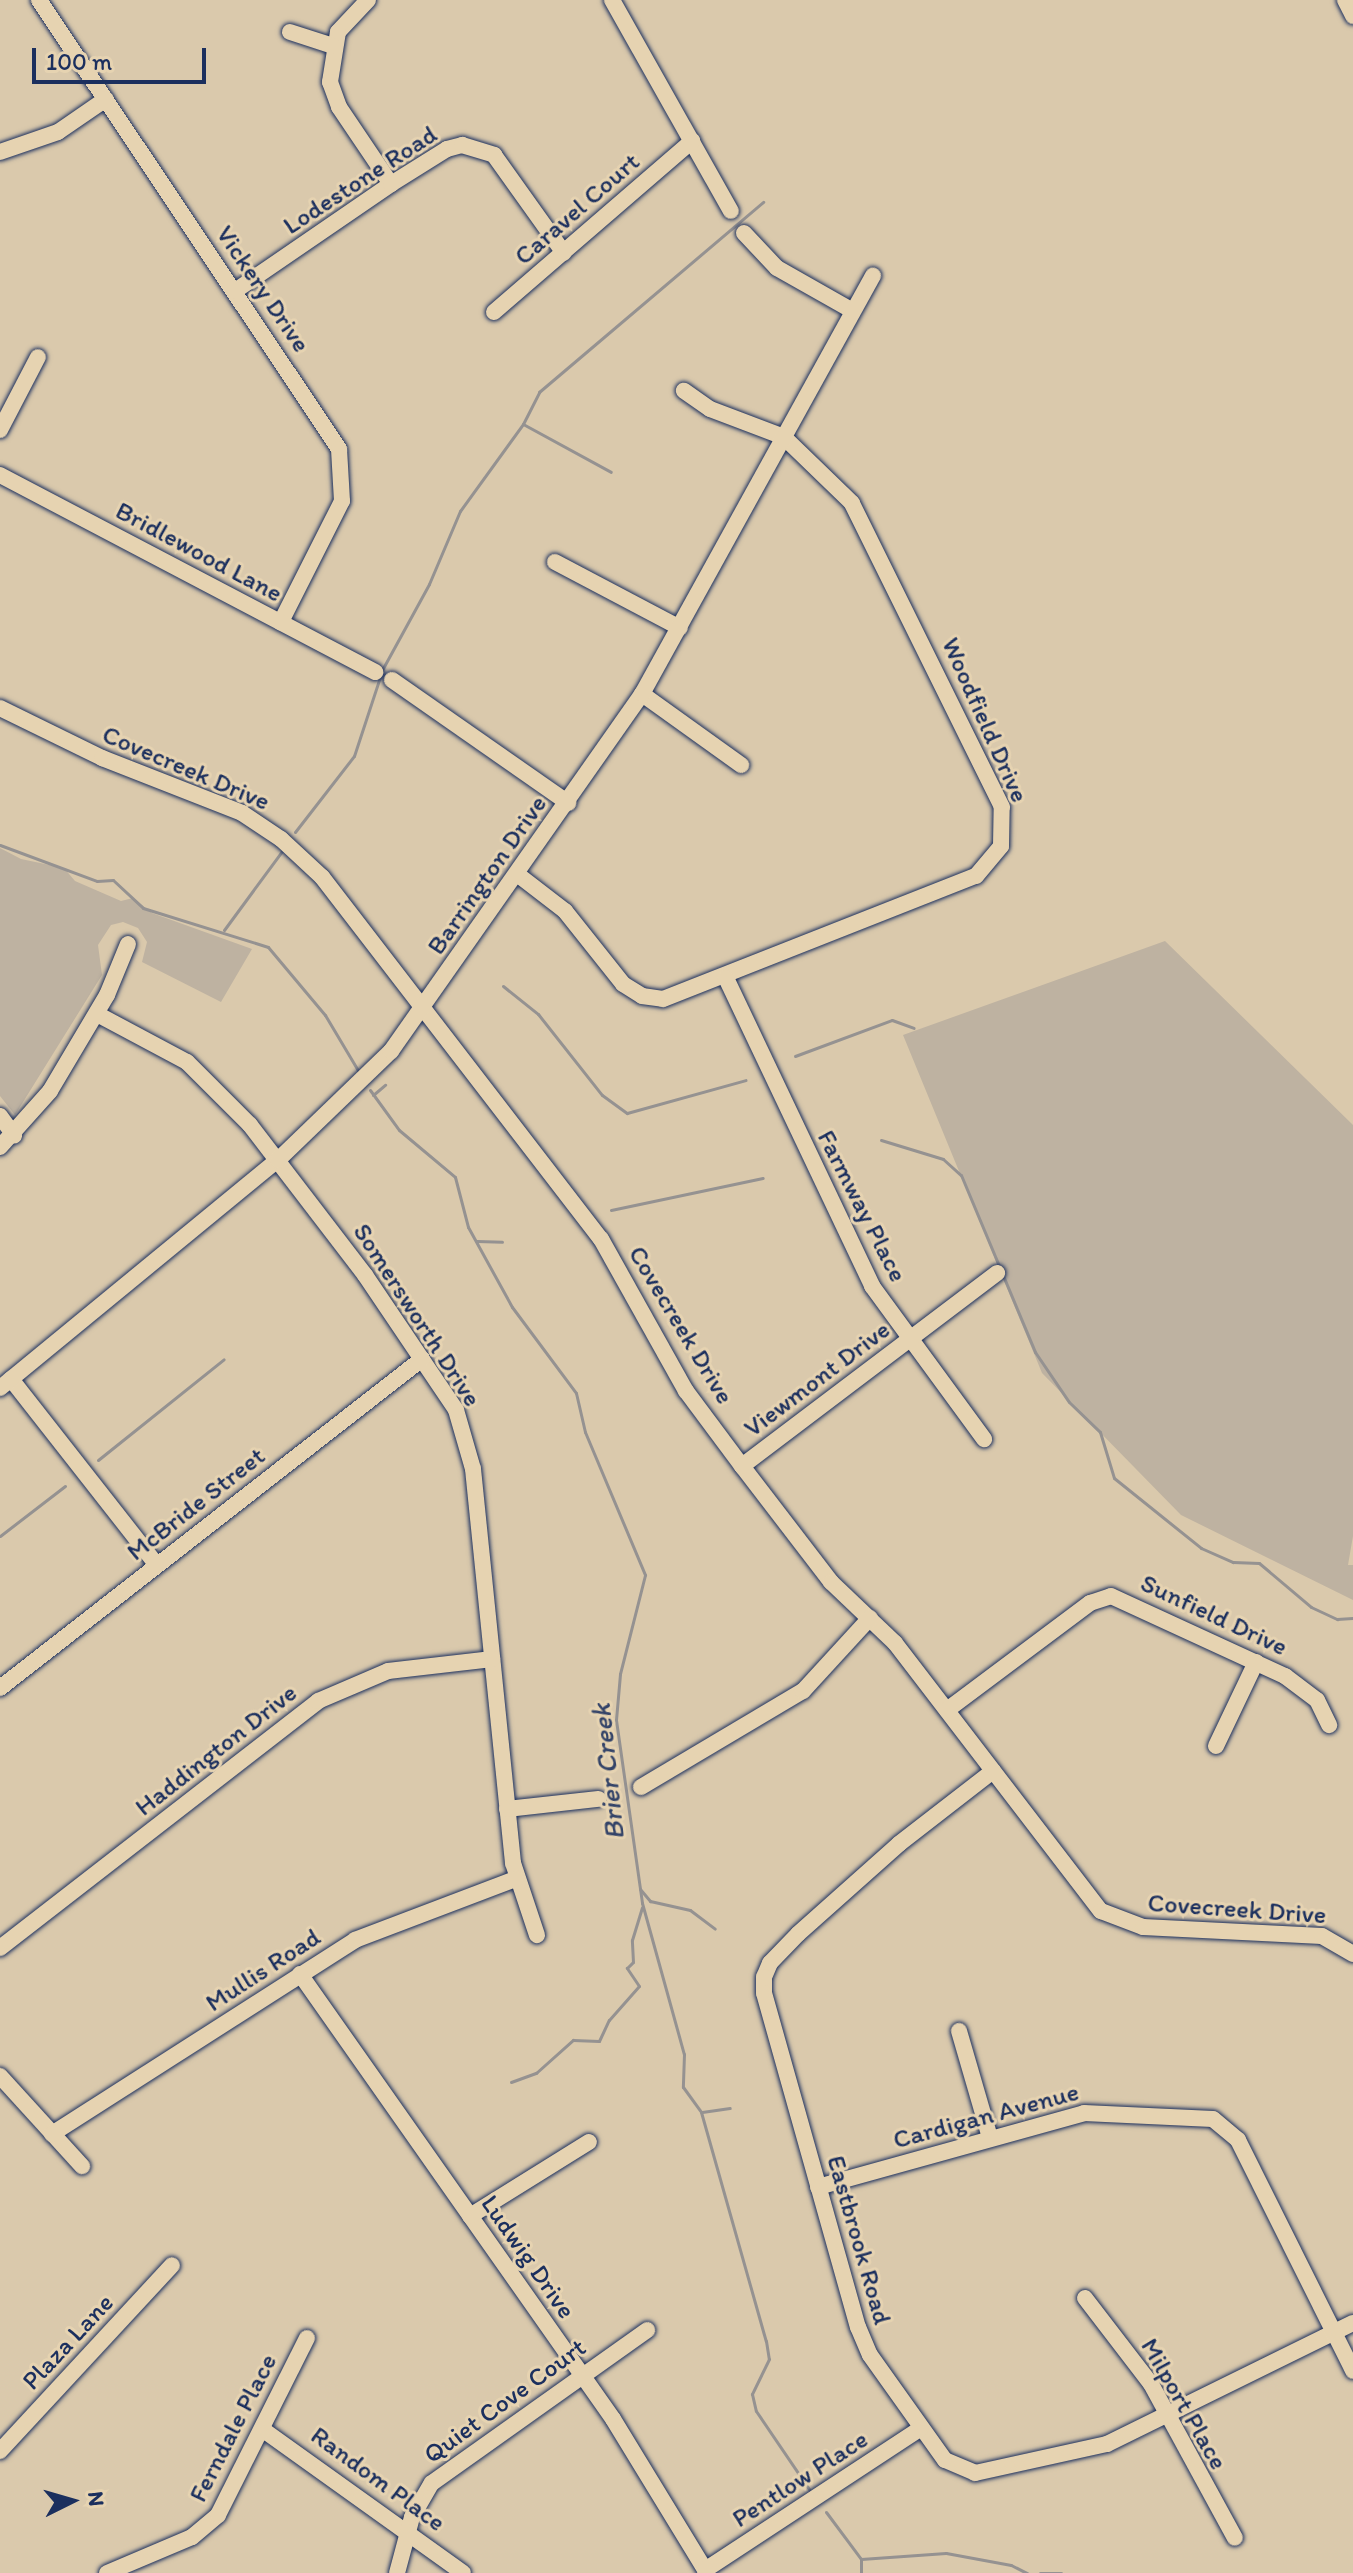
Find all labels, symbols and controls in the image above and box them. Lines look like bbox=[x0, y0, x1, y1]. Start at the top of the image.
scale bar bbox=[36, 32, 210, 82]
text: 100 m bbox=[46, 47, 112, 76]
street label: Lodestone Road bbox=[277, 119, 443, 241]
street label: Caravel Court bbox=[508, 146, 646, 272]
street label: Vickery Drive bbox=[209, 219, 317, 359]
street label: Bridlewood Lane bbox=[110, 495, 288, 609]
street label: Woodfield Drive bbox=[935, 633, 1035, 807]
street label: Covecreek Drive bbox=[97, 719, 275, 817]
street label: Barrington Drive bbox=[421, 789, 553, 961]
street label: Farmway Place bbox=[810, 1125, 914, 1287]
street label: Somersworth Drive bbox=[346, 1217, 488, 1413]
street label: Covecreek Drive bbox=[621, 1240, 741, 1410]
street label: Viewmont Drive bbox=[738, 1314, 896, 1444]
street label: McBride Street bbox=[121, 1440, 271, 1568]
street label: Sunfield Drive bbox=[1136, 1567, 1292, 1663]
street label: Haddington Drive bbox=[129, 1677, 303, 1823]
water label: Brier Creek bbox=[583, 1702, 631, 1842]
street label: Covecreek Drive bbox=[1146, 1887, 1328, 1931]
street label: Mullis Road bbox=[200, 1922, 326, 2018]
street label: Cardigan Avenue bbox=[890, 2076, 1082, 2156]
street label: Eastbrook Road bbox=[820, 2152, 898, 2328]
street label: Ludwig Drive bbox=[474, 2189, 582, 2325]
street label: Plaza Lane bbox=[16, 2288, 120, 2396]
street label: Quiet Cove Court bbox=[418, 2332, 592, 2470]
street label: Milport Place bbox=[1134, 2333, 1234, 2475]
street label: Ferndale Place bbox=[182, 2349, 284, 2507]
street label: Random Place bbox=[305, 2420, 451, 2538]
street label: Pentlow Place bbox=[727, 2424, 873, 2534]
north arrow bbox=[32, 2461, 112, 2541]
text: N bbox=[82, 2490, 111, 2507]

